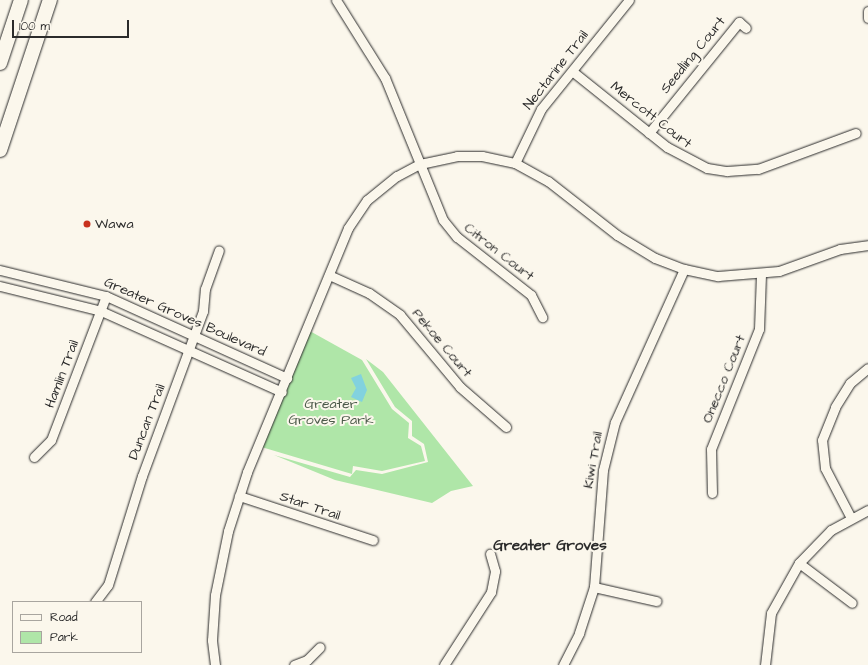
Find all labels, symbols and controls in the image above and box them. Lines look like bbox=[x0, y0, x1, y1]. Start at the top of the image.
scale bar bbox=[14, 12, 131, 38]
street label: Seedling Court bbox=[657, 13, 729, 97]
text: 100 m bbox=[19, 18, 50, 35]
street label: Nectarine Trail bbox=[520, 27, 592, 113]
street label: Mercott Court bbox=[607, 78, 695, 152]
place label: Wawa bbox=[95, 216, 134, 232]
marker: Wawa bbox=[82, 219, 92, 229]
street label: Citron Court bbox=[461, 219, 537, 285]
street label: Greater Groves Boulevard bbox=[101, 274, 269, 360]
street label: Pekoe Court bbox=[408, 305, 476, 381]
street label: Onecco Court bbox=[699, 333, 749, 425]
street label: Hamlin Trail bbox=[41, 338, 83, 410]
street label: Duncan Trail bbox=[125, 382, 169, 462]
park label: Greater Groves Park bbox=[288, 396, 374, 428]
street label: Kiwi Trail bbox=[580, 430, 606, 490]
street label: Star Trail bbox=[277, 488, 343, 524]
district label: Greater Groves bbox=[493, 537, 607, 555]
legend bbox=[12, 601, 142, 653]
text: Road bbox=[50, 609, 78, 626]
text: Park bbox=[50, 629, 78, 646]

